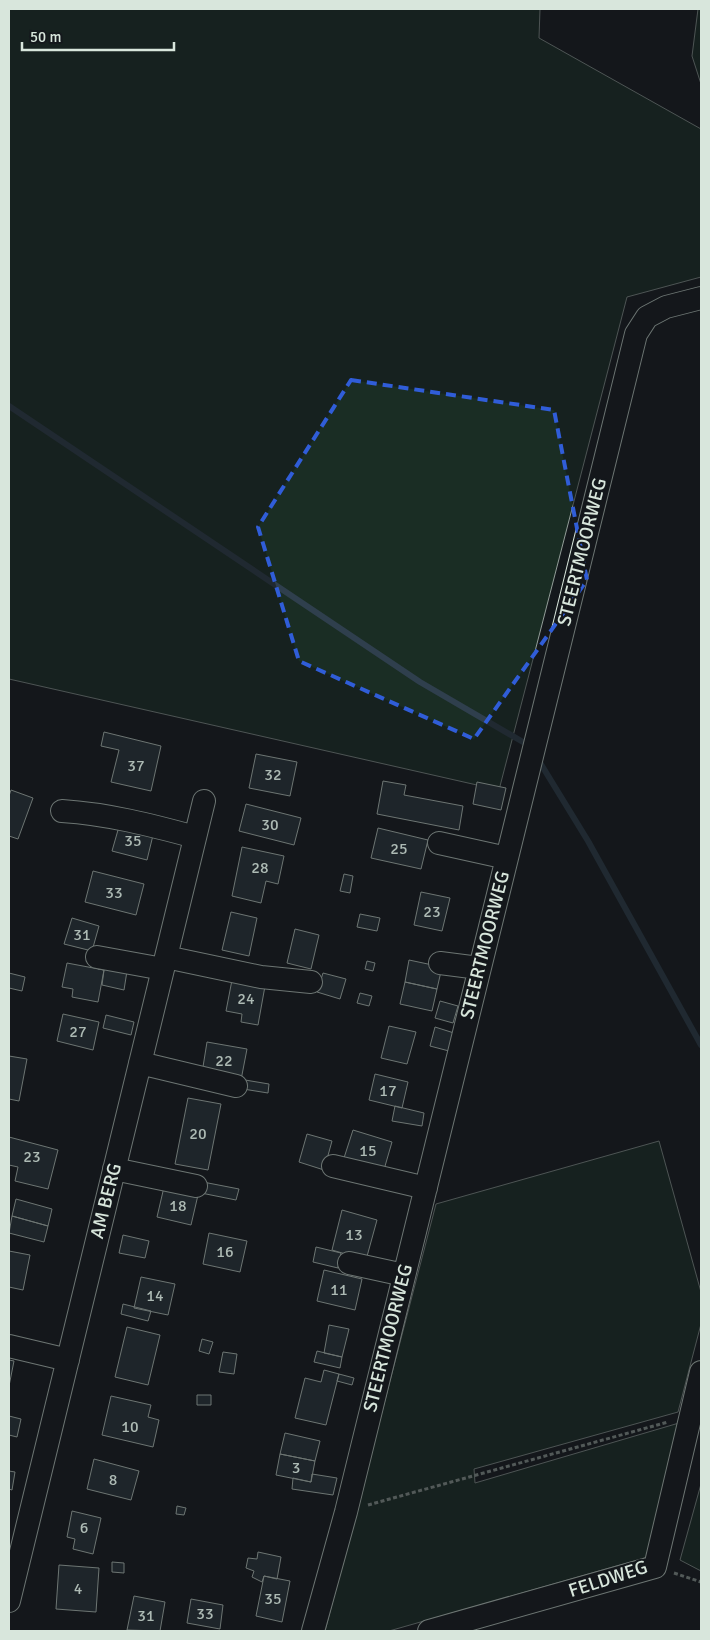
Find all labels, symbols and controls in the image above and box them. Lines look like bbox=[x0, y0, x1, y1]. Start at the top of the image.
scale bar bbox=[22, 20, 175, 52]
text: 50 m bbox=[30, 28, 61, 46]
street label: STEERTMOORWEG bbox=[552, 476, 612, 628]
house number: 37 bbox=[127, 756, 145, 776]
house number: 32 bbox=[264, 765, 282, 785]
house number: 30 bbox=[261, 815, 279, 835]
house number: 35 bbox=[124, 831, 142, 851]
house number: 25 bbox=[390, 839, 408, 859]
house number: 28 bbox=[251, 858, 269, 878]
street label: STEERTMOORWEG bbox=[455, 869, 515, 1021]
house number: 33 bbox=[105, 883, 123, 903]
house number: 23 bbox=[423, 902, 441, 922]
house number: 31 bbox=[73, 925, 91, 945]
house number: 24 bbox=[237, 989, 255, 1009]
house number: 27 bbox=[69, 1022, 87, 1042]
house number: 22 bbox=[215, 1051, 233, 1071]
house number: 17 bbox=[379, 1081, 397, 1101]
house number: 20 bbox=[189, 1124, 207, 1144]
house number: 15 bbox=[359, 1141, 377, 1161]
house number: 23 bbox=[23, 1147, 41, 1167]
street label: AM BERG bbox=[85, 1161, 127, 1241]
house number: 18 bbox=[169, 1196, 187, 1216]
house number: 13 bbox=[345, 1225, 363, 1245]
house number: 16 bbox=[216, 1242, 234, 1262]
street label: STEERTMOORWEG bbox=[358, 1262, 418, 1414]
house number: 11 bbox=[330, 1280, 348, 1300]
house number: 14 bbox=[146, 1286, 164, 1306]
house number: 10 bbox=[121, 1417, 139, 1437]
house number: 3 bbox=[292, 1458, 300, 1478]
house number: 8 bbox=[109, 1470, 117, 1490]
house number: 6 bbox=[80, 1518, 88, 1538]
street label: FELDWEG bbox=[565, 1555, 651, 1603]
house number: 4 bbox=[74, 1579, 83, 1599]
house number: 35 bbox=[264, 1589, 282, 1609]
house number: 33 bbox=[196, 1604, 214, 1624]
house number: 31 bbox=[137, 1606, 155, 1626]

